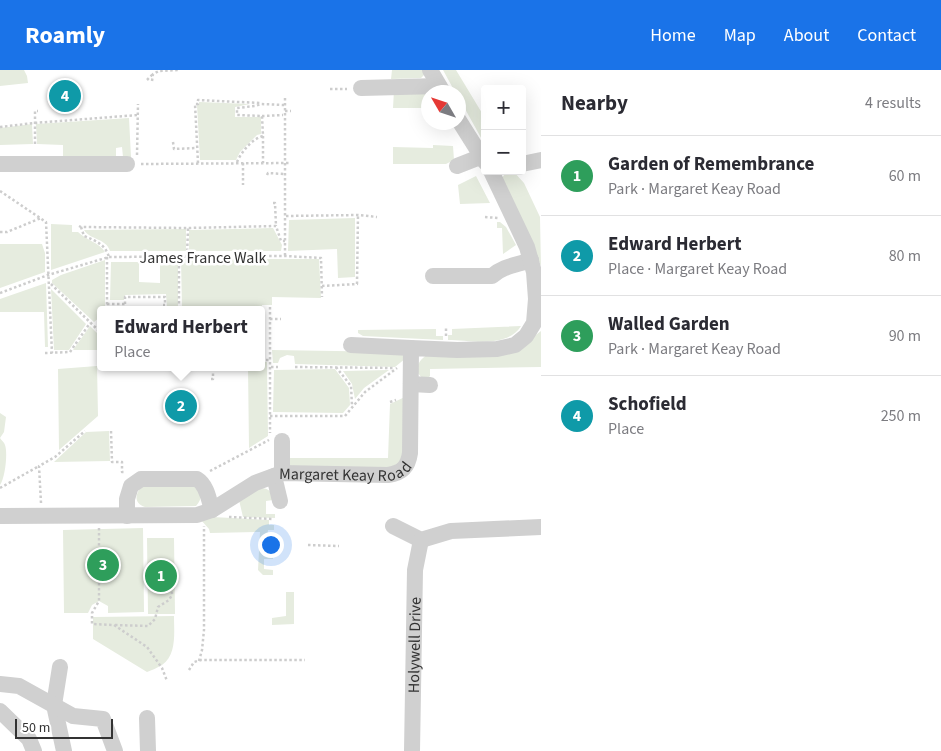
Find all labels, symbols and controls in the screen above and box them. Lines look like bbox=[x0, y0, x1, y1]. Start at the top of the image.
text: Roamly bbox=[25, 18, 105, 53]
text: Home bbox=[650, 23, 696, 48]
text: Map bbox=[724, 23, 756, 48]
text: About bbox=[784, 23, 829, 48]
text: Contact bbox=[857, 23, 916, 48]
pin: 4 bbox=[49, 77, 81, 115]
north arrow bbox=[421, 85, 466, 130]
map controls bbox=[481, 85, 526, 175]
button: + bbox=[481, 85, 526, 130]
text: Nearby bbox=[561, 88, 628, 118]
text: 4 results bbox=[865, 92, 921, 114]
button: − bbox=[481, 130, 526, 175]
text: Garden of Remembrance bbox=[608, 151, 814, 178]
text: 1 bbox=[573, 165, 581, 187]
text: 60 m bbox=[889, 165, 921, 187]
text: Park · Margaret Keay Road bbox=[608, 178, 781, 200]
text: Edward Herbert bbox=[608, 231, 742, 258]
text: 2 bbox=[573, 245, 581, 267]
text: 80 m bbox=[889, 245, 921, 267]
street label: James France Walk bbox=[140, 247, 267, 269]
text: Place · Margaret Keay Road bbox=[608, 258, 787, 280]
popup bbox=[97, 306, 265, 371]
text: Walled Garden bbox=[608, 311, 730, 338]
text: Edward Herbert bbox=[114, 314, 248, 341]
text: 3 bbox=[573, 325, 581, 347]
text: 90 m bbox=[889, 325, 921, 347]
text: Park · Margaret Keay Road bbox=[608, 338, 781, 360]
text: Place bbox=[114, 341, 150, 363]
pin: 2 bbox=[165, 387, 197, 425]
text: Schofield bbox=[608, 391, 687, 418]
text: 4 bbox=[573, 405, 581, 427]
text: 250 m bbox=[881, 405, 921, 427]
text: Place bbox=[608, 418, 644, 440]
street label: Margaret Keay Road bbox=[279, 457, 417, 487]
your location bbox=[258, 532, 284, 558]
pin: 3 bbox=[87, 546, 119, 584]
pin: 1 bbox=[145, 557, 177, 595]
street label: Holywell Drive bbox=[403, 597, 427, 693]
scale bar bbox=[15, 716, 112, 739]
text: 50 m bbox=[22, 718, 50, 738]

